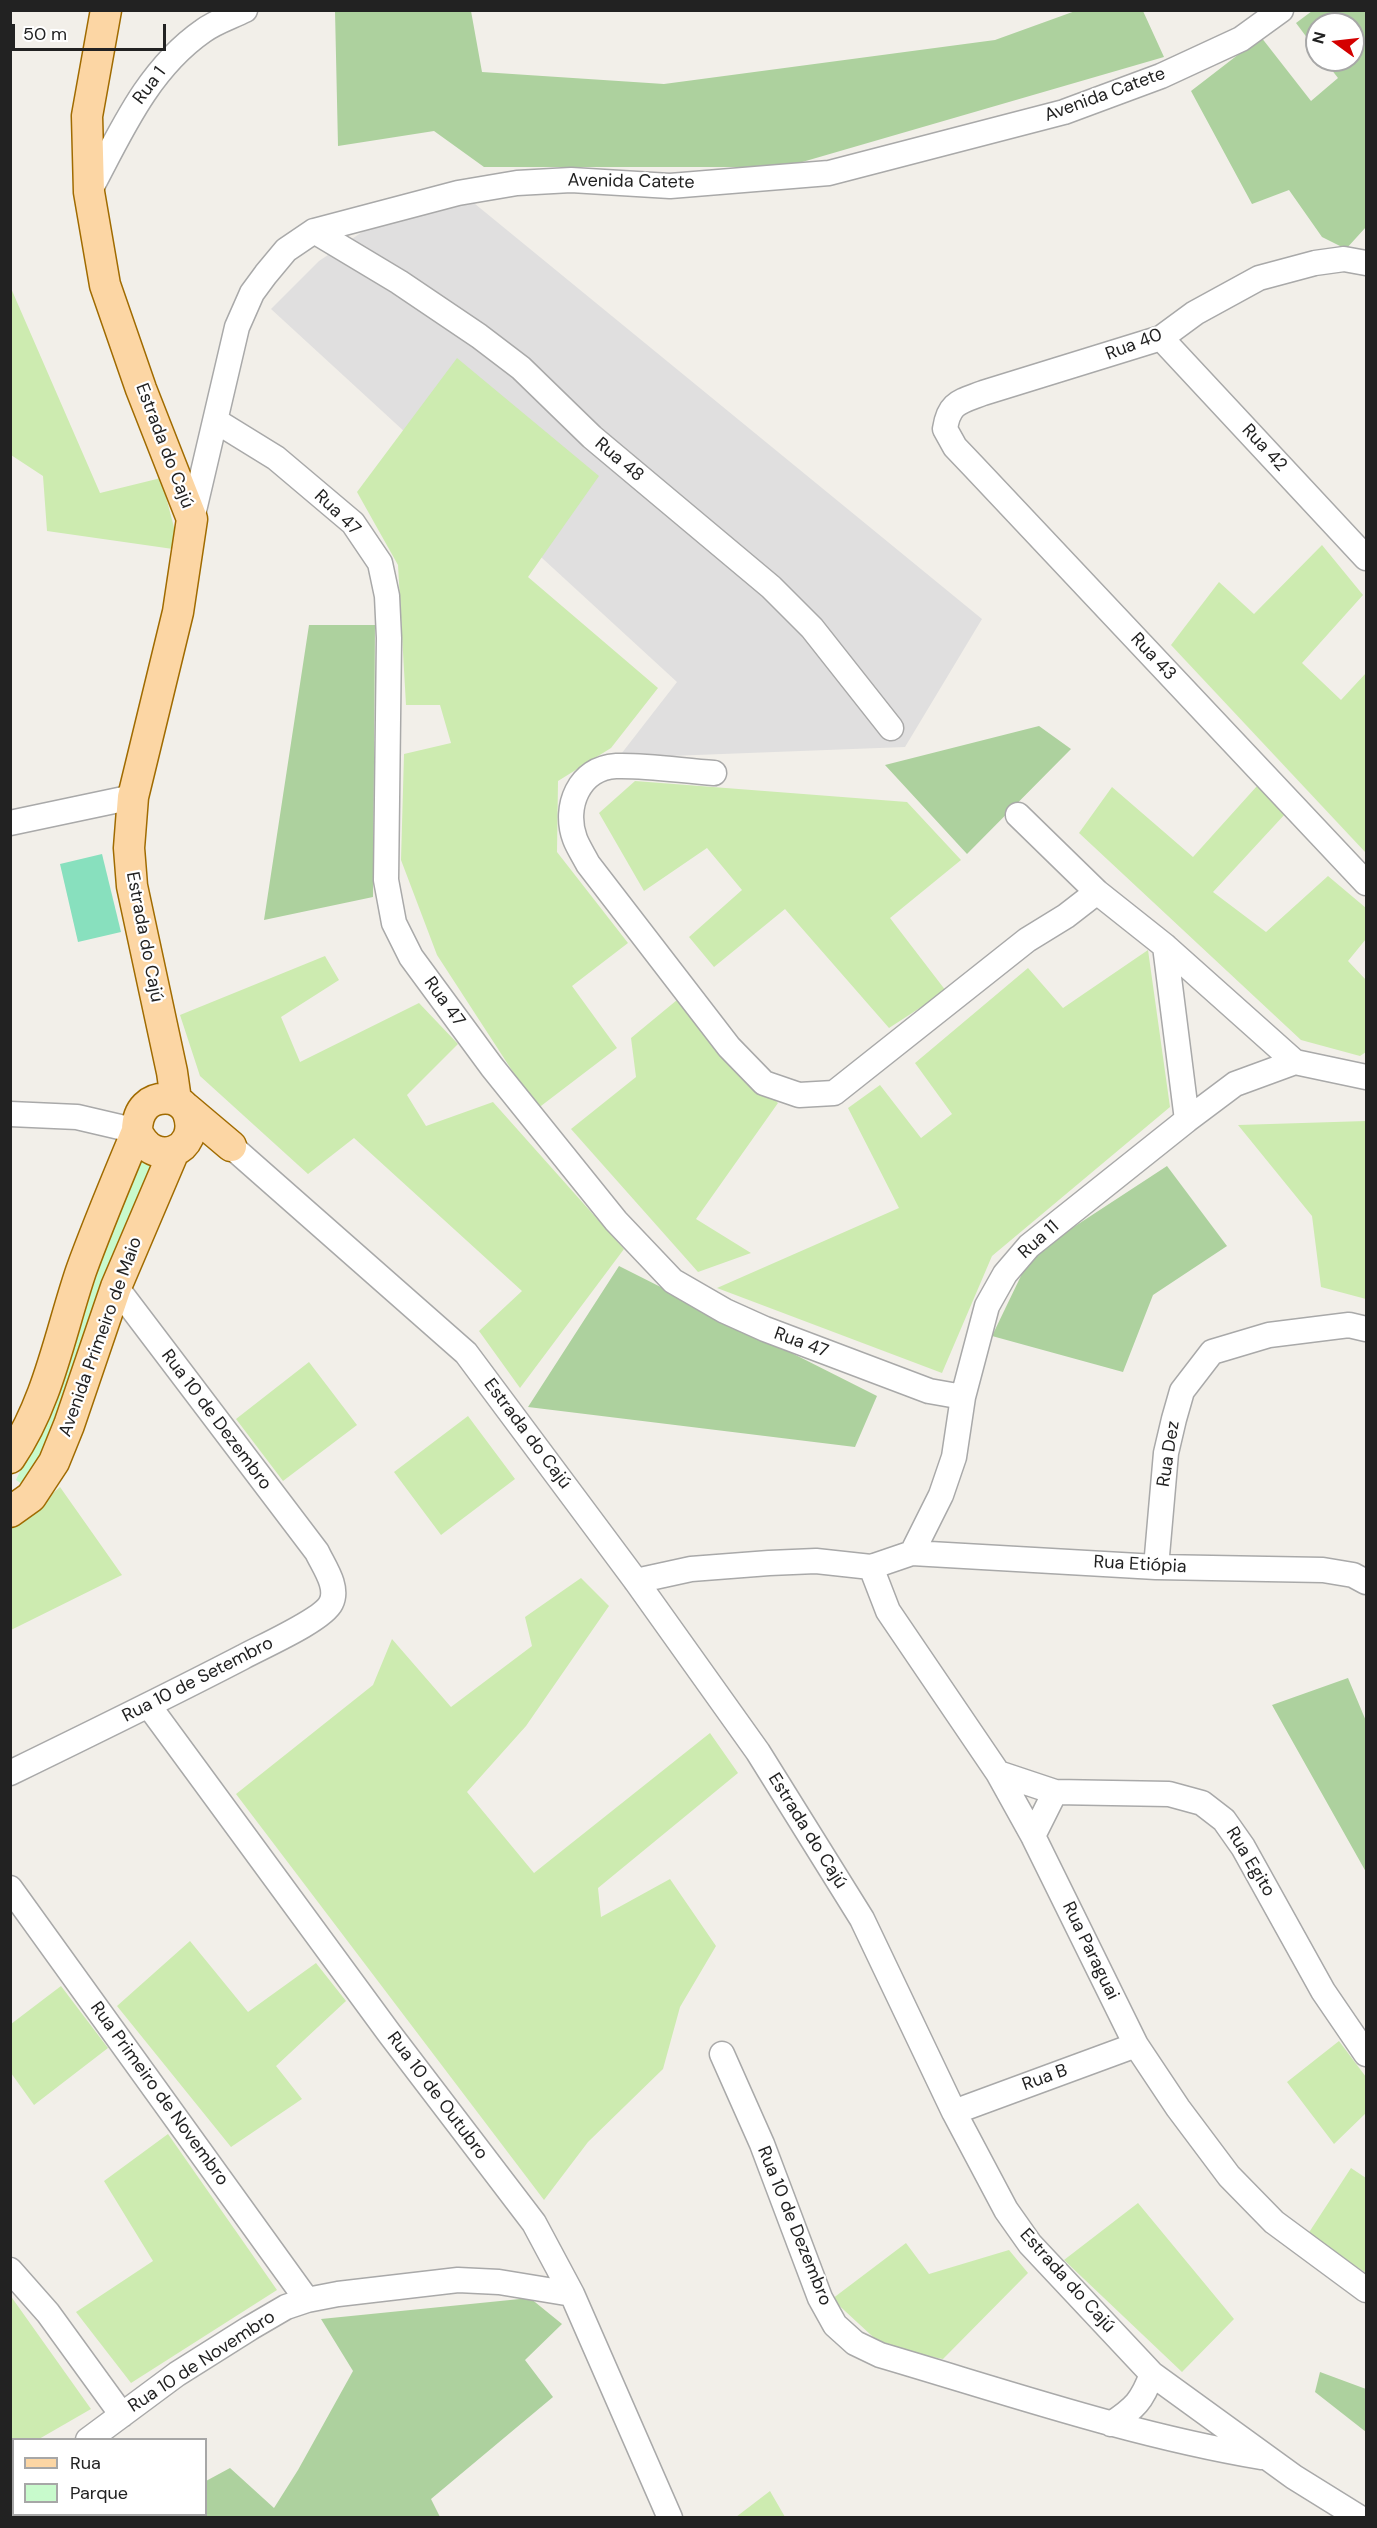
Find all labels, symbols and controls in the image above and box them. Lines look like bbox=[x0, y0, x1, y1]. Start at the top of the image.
scale bar bbox=[15, 12, 170, 50]
north arrow bbox=[1305, 12, 1365, 72]
text: 50 m bbox=[23, 22, 67, 46]
text: N bbox=[1307, 29, 1331, 46]
street label: Rua 1 bbox=[129, 63, 171, 109]
street label: Avenida Catete bbox=[1042, 63, 1168, 127]
street label: Avenida Catete bbox=[567, 170, 695, 194]
street label: Rua 40 bbox=[1103, 324, 1165, 366]
street label: Estrada do Cajú bbox=[130, 380, 198, 512]
street label: Rua 42 bbox=[1237, 420, 1291, 476]
street label: Rua 48 bbox=[590, 433, 648, 487]
street label: Rua 47 bbox=[309, 486, 365, 540]
street label: Rua 43 bbox=[1126, 629, 1180, 685]
street label: Estrada do Cajú bbox=[121, 870, 167, 1004]
street label: Rua 47 bbox=[419, 973, 469, 1031]
street label: Rua 11 bbox=[1014, 1216, 1064, 1264]
street label: Avenida Primeiro de Maio bbox=[55, 1234, 147, 1440]
street label: Rua 47 bbox=[771, 1323, 831, 1363]
street label: Rua 10 de Dezembro bbox=[156, 1346, 276, 1494]
street label: Estrada do Cajú bbox=[479, 1375, 575, 1493]
street label: Rua Dez bbox=[1153, 1420, 1185, 1488]
street label: Rua Etiópia bbox=[1093, 1552, 1187, 1578]
street label: Rua 10 de Setembro bbox=[119, 1633, 277, 1727]
street label: Estrada do Cajú bbox=[763, 1769, 851, 1893]
street label: Rua Egito bbox=[1221, 1823, 1279, 1901]
street label: Rua Paraguai bbox=[1057, 1898, 1123, 2004]
street label: Rua Primeiro de Novembro bbox=[85, 1998, 233, 2190]
street label: Rua 10 de Outubro bbox=[382, 2028, 492, 2164]
street label: Rua B bbox=[1019, 2060, 1071, 2096]
street label: Rua 10 de Dezembro bbox=[752, 2143, 836, 2309]
street label: Estrada do Cajú bbox=[1015, 2225, 1119, 2337]
street label: Rua 10 de Novembro bbox=[124, 2306, 280, 2418]
legend bbox=[12, 2438, 207, 2516]
text: Rua bbox=[70, 2451, 101, 2475]
text: Parque bbox=[70, 2481, 128, 2505]

